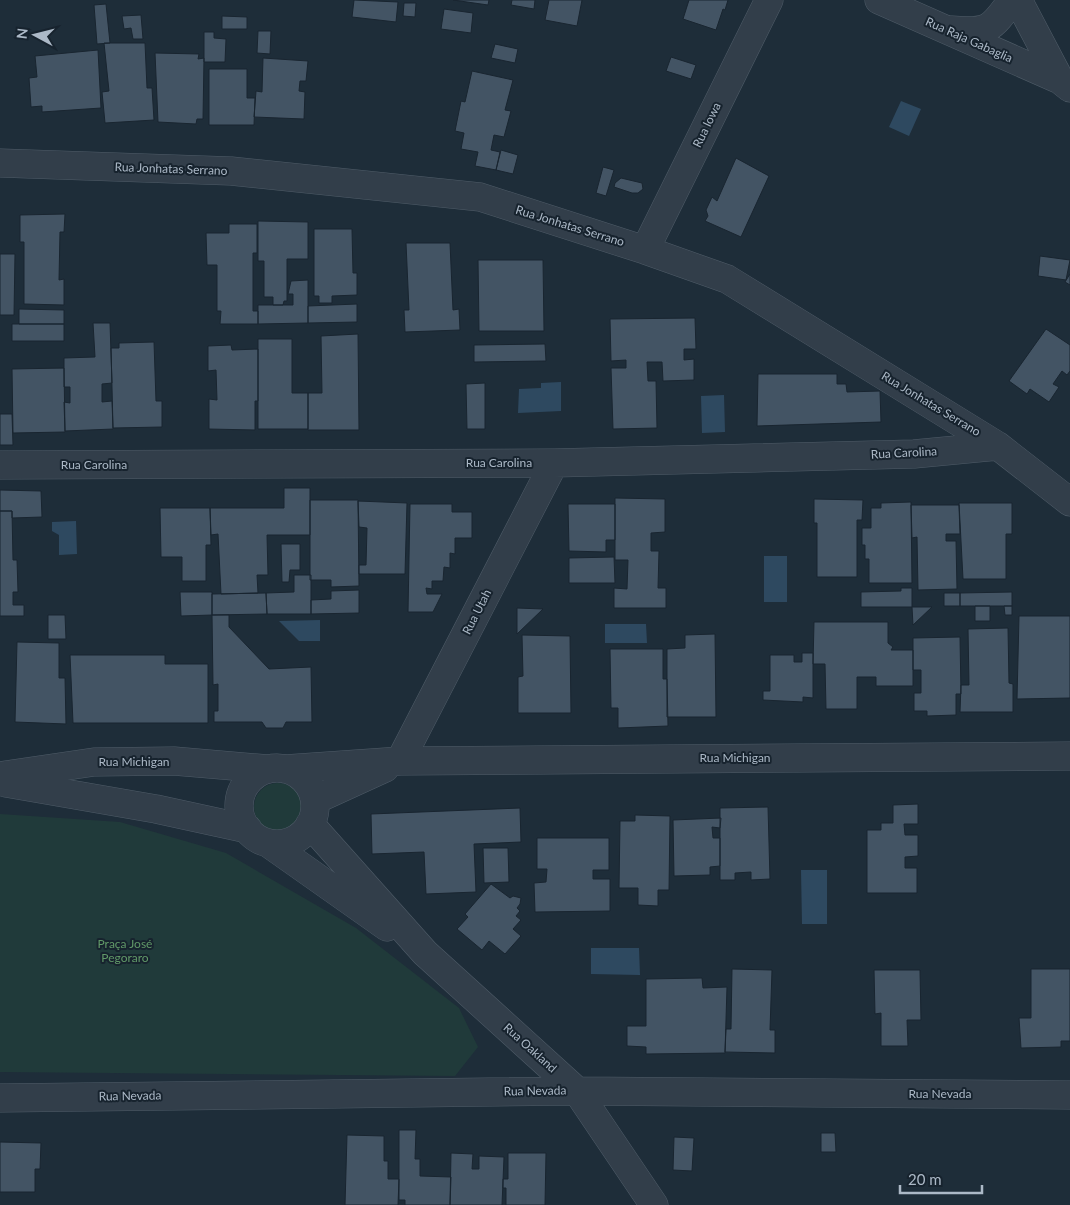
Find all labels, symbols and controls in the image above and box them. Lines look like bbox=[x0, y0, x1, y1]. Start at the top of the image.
north arrow bbox=[10, 10, 60, 60]
street label: Rua Raja Gabaglia bbox=[923, 14, 1015, 65]
text: N bbox=[13, 27, 31, 40]
street label: Rua Iowa bbox=[689, 100, 724, 150]
street label: Rua Jonhatas Serrano bbox=[114, 159, 228, 178]
street label: Rua Jonhatas Serrano bbox=[514, 202, 627, 249]
street label: Rua Jonhatas Serrano bbox=[879, 368, 984, 439]
street label: Rua Carolina bbox=[870, 443, 937, 462]
street label: Rua Carolina bbox=[466, 455, 532, 470]
street label: Rua Carolina bbox=[61, 457, 127, 472]
street label: Rua Utah bbox=[459, 587, 494, 637]
street label: Rua Michigan bbox=[699, 750, 771, 765]
street label: Rua Michigan bbox=[98, 754, 170, 769]
park label: Praça José Pegoraro bbox=[98, 936, 152, 965]
street label: Rua Oakland bbox=[501, 1020, 560, 1076]
street label: Rua Nevada bbox=[503, 1082, 567, 1099]
street label: Rua Nevada bbox=[909, 1086, 971, 1101]
street label: Rua Nevada bbox=[98, 1087, 162, 1104]
scale bar bbox=[900, 1162, 982, 1194]
text: 20 m bbox=[908, 1170, 942, 1188]

